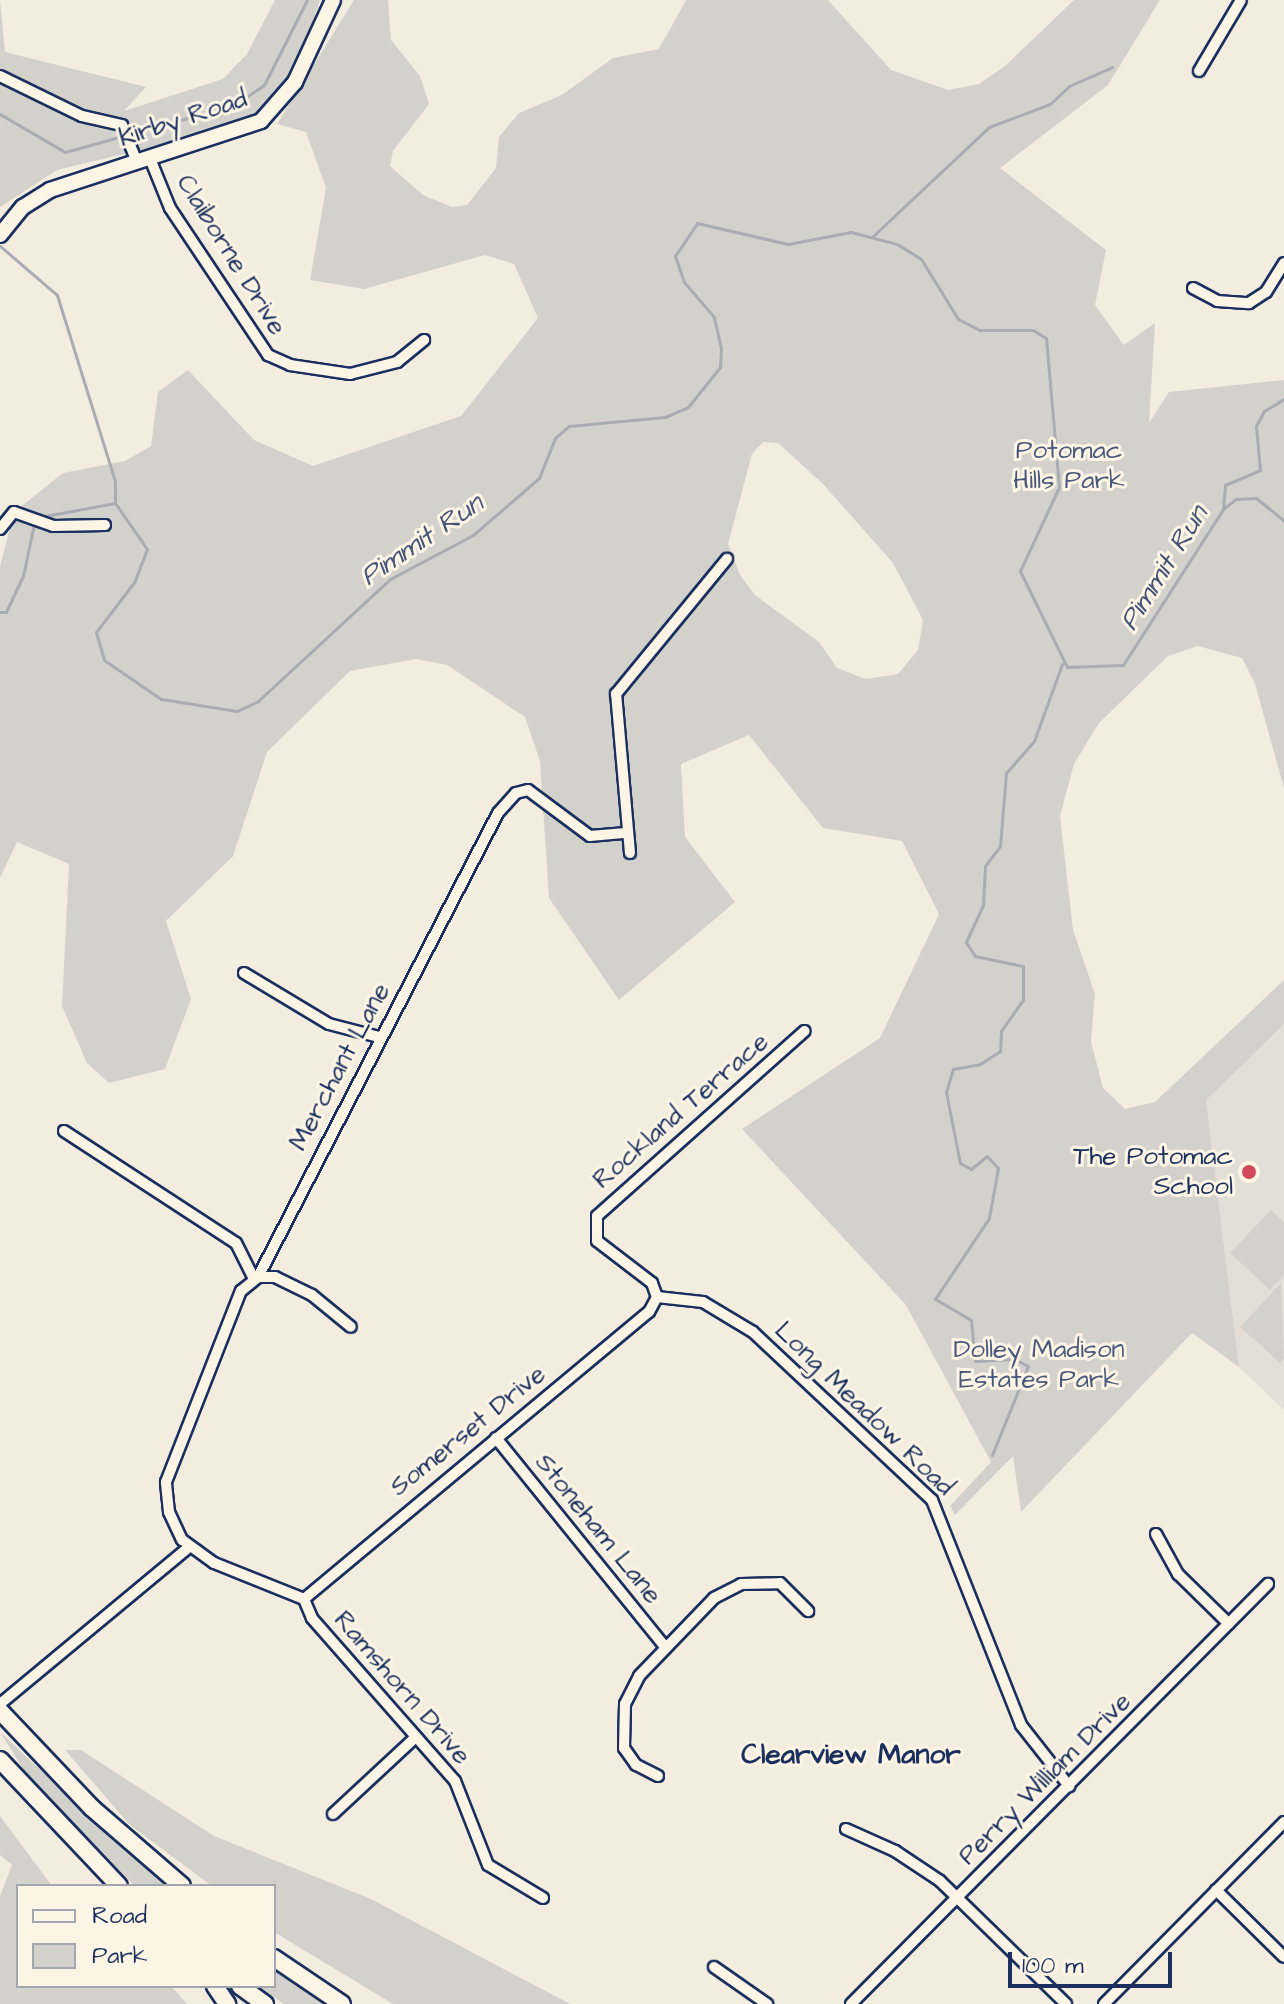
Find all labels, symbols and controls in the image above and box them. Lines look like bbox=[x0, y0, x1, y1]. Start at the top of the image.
street label: Kirby Road bbox=[115, 84, 251, 154]
street label: Claiborne Drive bbox=[169, 169, 293, 341]
park label: Potomac Hills Park bbox=[1013, 435, 1125, 496]
water label: Pimmit Run bbox=[354, 487, 490, 593]
water label: Pimmit Run bbox=[1112, 499, 1216, 637]
street label: Merchant Lane bbox=[283, 978, 397, 1156]
street label: Rockland Terrace bbox=[587, 1026, 775, 1196]
place label: The Potomac School bbox=[1073, 1141, 1233, 1202]
marker: The Potomac School bbox=[1240, 1163, 1258, 1181]
street label: Long Meadow Road bbox=[768, 1315, 960, 1503]
park label: Dolley Madison Estates Park bbox=[953, 1334, 1125, 1396]
street label: Somerset Drive bbox=[384, 1359, 552, 1503]
street label: Stoneham Lane bbox=[528, 1448, 668, 1610]
street label: Ramshorn Drive bbox=[327, 1605, 477, 1771]
street label: Perry William Drive bbox=[952, 1686, 1138, 1872]
district label: Clearview Manor bbox=[741, 1738, 961, 1772]
legend bbox=[16, 1884, 276, 1988]
text: Road bbox=[92, 1899, 147, 1933]
scale bar bbox=[1012, 1936, 1176, 1986]
text: Park bbox=[92, 1939, 148, 1973]
text: 100 m bbox=[1022, 1949, 1084, 1983]

